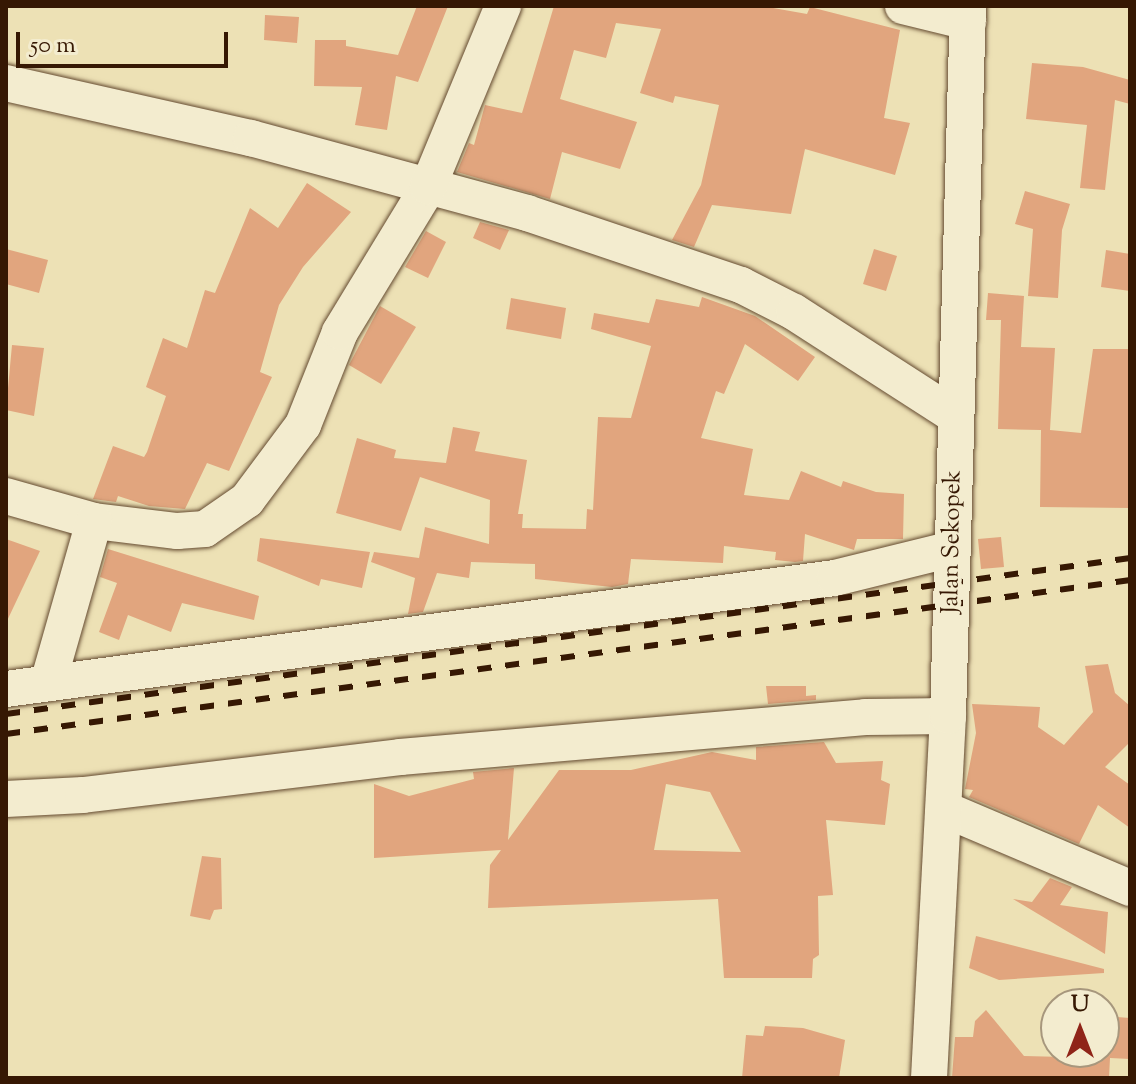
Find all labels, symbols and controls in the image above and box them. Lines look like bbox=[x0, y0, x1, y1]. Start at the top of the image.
scale bar bbox=[20, 16, 232, 66]
text: 50 m bbox=[30, 29, 76, 63]
street label: Jalan Sekopek bbox=[937, 470, 969, 614]
north arrow bbox=[1040, 988, 1120, 1068]
text: U bbox=[1071, 990, 1089, 1022]

